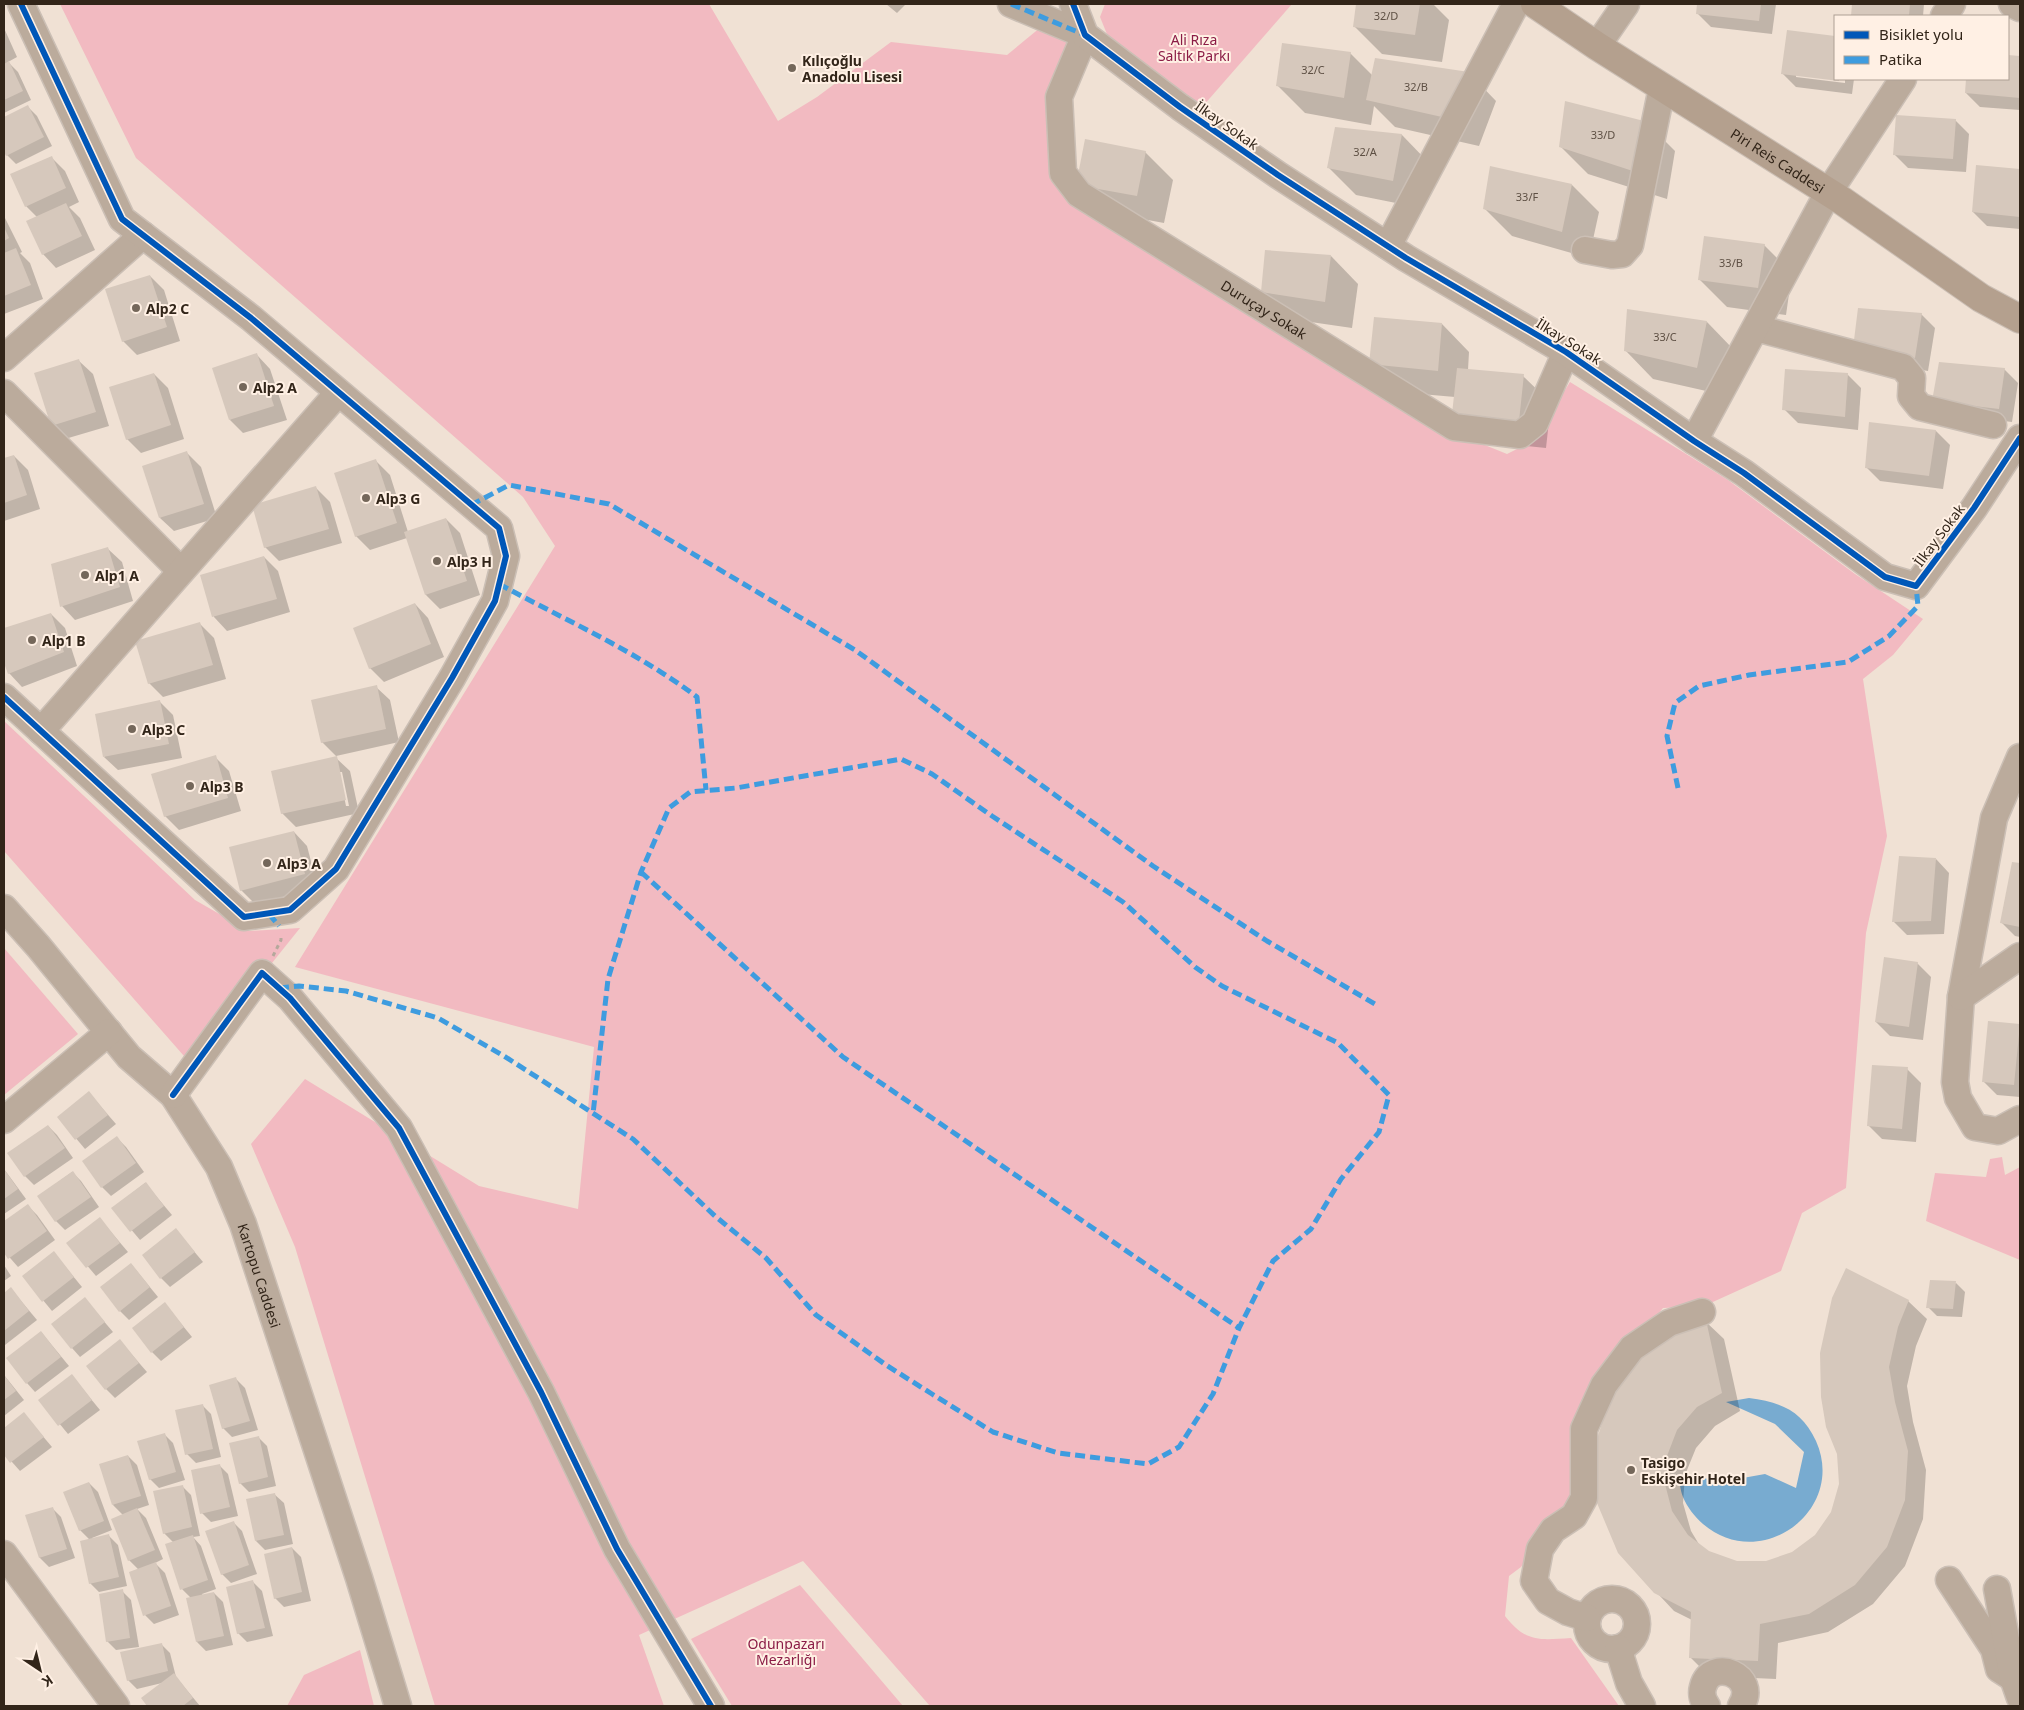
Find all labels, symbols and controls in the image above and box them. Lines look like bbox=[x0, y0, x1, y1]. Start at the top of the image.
house number: 32/D bbox=[1374, 8, 1398, 23]
legend bbox=[1834, 15, 2009, 80]
text: Bisiklet yolu bbox=[1879, 24, 1963, 44]
park label: Ali Rıza Saltık Parkı bbox=[1158, 30, 1230, 65]
text: Patika bbox=[1879, 49, 1922, 69]
place label: Kılıçoğlu Anadolu Lisesi bbox=[802, 51, 902, 86]
marker: Kılıçoğlu Anadolu Lisesi bbox=[786, 62, 798, 74]
house number: 32/C bbox=[1301, 62, 1325, 77]
house number: 32/B bbox=[1404, 79, 1428, 94]
street label: İlkay Sokak bbox=[1191, 96, 1263, 154]
street label: Piri Reis Caddesi bbox=[1727, 123, 1829, 197]
house number: 33/D bbox=[1591, 127, 1615, 142]
house number: 32/A bbox=[1353, 144, 1378, 159]
house number: 33/F bbox=[1516, 189, 1538, 204]
house number: 33/B bbox=[1719, 255, 1743, 270]
street label: Duruçay Sokak bbox=[1218, 275, 1311, 343]
place label: Alp2 C bbox=[146, 299, 189, 318]
marker: Alp2 C bbox=[130, 302, 142, 314]
street label: İlkay Sokak bbox=[1533, 313, 1606, 369]
house number: 33/C bbox=[1653, 329, 1677, 344]
place label: Alp2 A bbox=[253, 378, 297, 397]
marker: Alp2 A bbox=[237, 381, 249, 393]
place label: Alp3 G bbox=[376, 489, 421, 508]
marker: Alp3 G bbox=[360, 492, 372, 504]
street label: İlkay Sokak bbox=[1909, 500, 1969, 570]
place label: Alp3 H bbox=[447, 552, 492, 571]
marker: Alp3 H bbox=[431, 555, 443, 567]
place label: Alp1 A bbox=[95, 566, 139, 585]
marker: Alp1 A bbox=[79, 569, 91, 581]
place label: Alp1 B bbox=[42, 631, 86, 650]
marker: Alp1 B bbox=[26, 634, 38, 646]
place label: Alp3 C bbox=[142, 720, 185, 739]
marker: Alp3 C bbox=[126, 723, 138, 735]
place label: Alp3 B bbox=[200, 777, 244, 796]
marker: Alp3 B bbox=[184, 780, 196, 792]
place label: Alp3 A bbox=[277, 854, 321, 873]
marker: Alp3 A bbox=[261, 857, 273, 869]
street label: Kartopu Caddesi bbox=[234, 1221, 286, 1330]
place label: Tasigo Eskişehir Hotel bbox=[1641, 1453, 1745, 1488]
marker: Tasigo Eskişehir Hotel bbox=[1625, 1464, 1637, 1476]
park label: Odunpazarı Mezarlığı bbox=[747, 1634, 825, 1669]
north arrow bbox=[15, 1645, 65, 1695]
text: K bbox=[38, 1671, 57, 1692]

